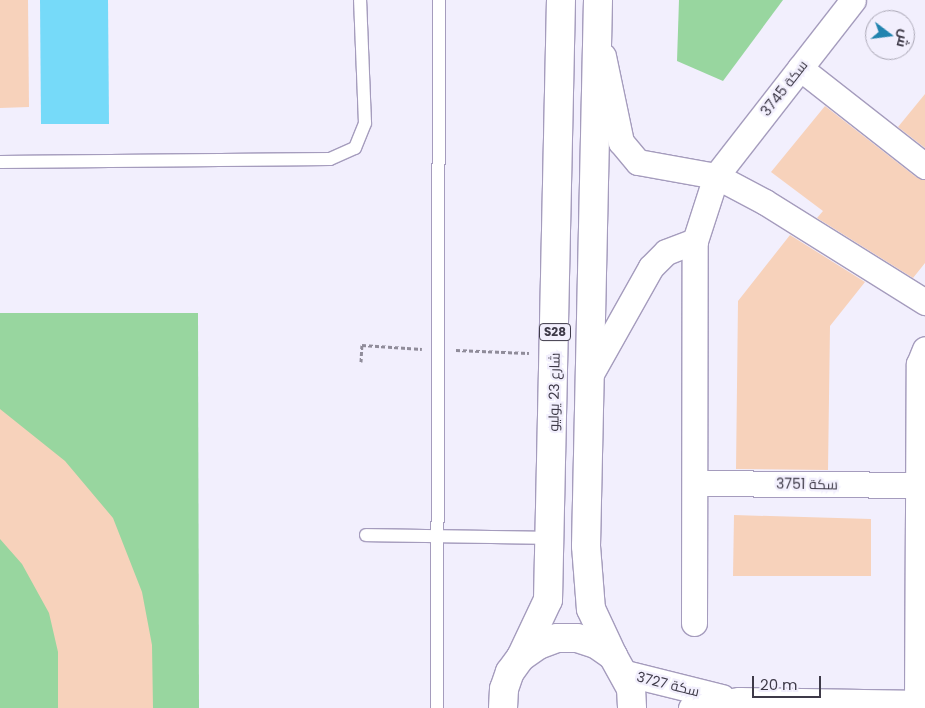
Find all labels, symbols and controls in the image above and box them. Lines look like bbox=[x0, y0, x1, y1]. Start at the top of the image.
north arrow bbox=[865, 10, 915, 60]
text: ش bbox=[892, 27, 916, 50]
street label: سكة 3745 bbox=[757, 57, 811, 119]
road number: S28 bbox=[539, 322, 571, 342]
street label: شارع 23 يوليو bbox=[545, 352, 563, 432]
street label: سكة 3751 bbox=[776, 475, 838, 493]
scale bar bbox=[755, 666, 824, 698]
street label: سكة 3727 bbox=[635, 668, 701, 700]
text: 20 m bbox=[760, 674, 798, 695]

